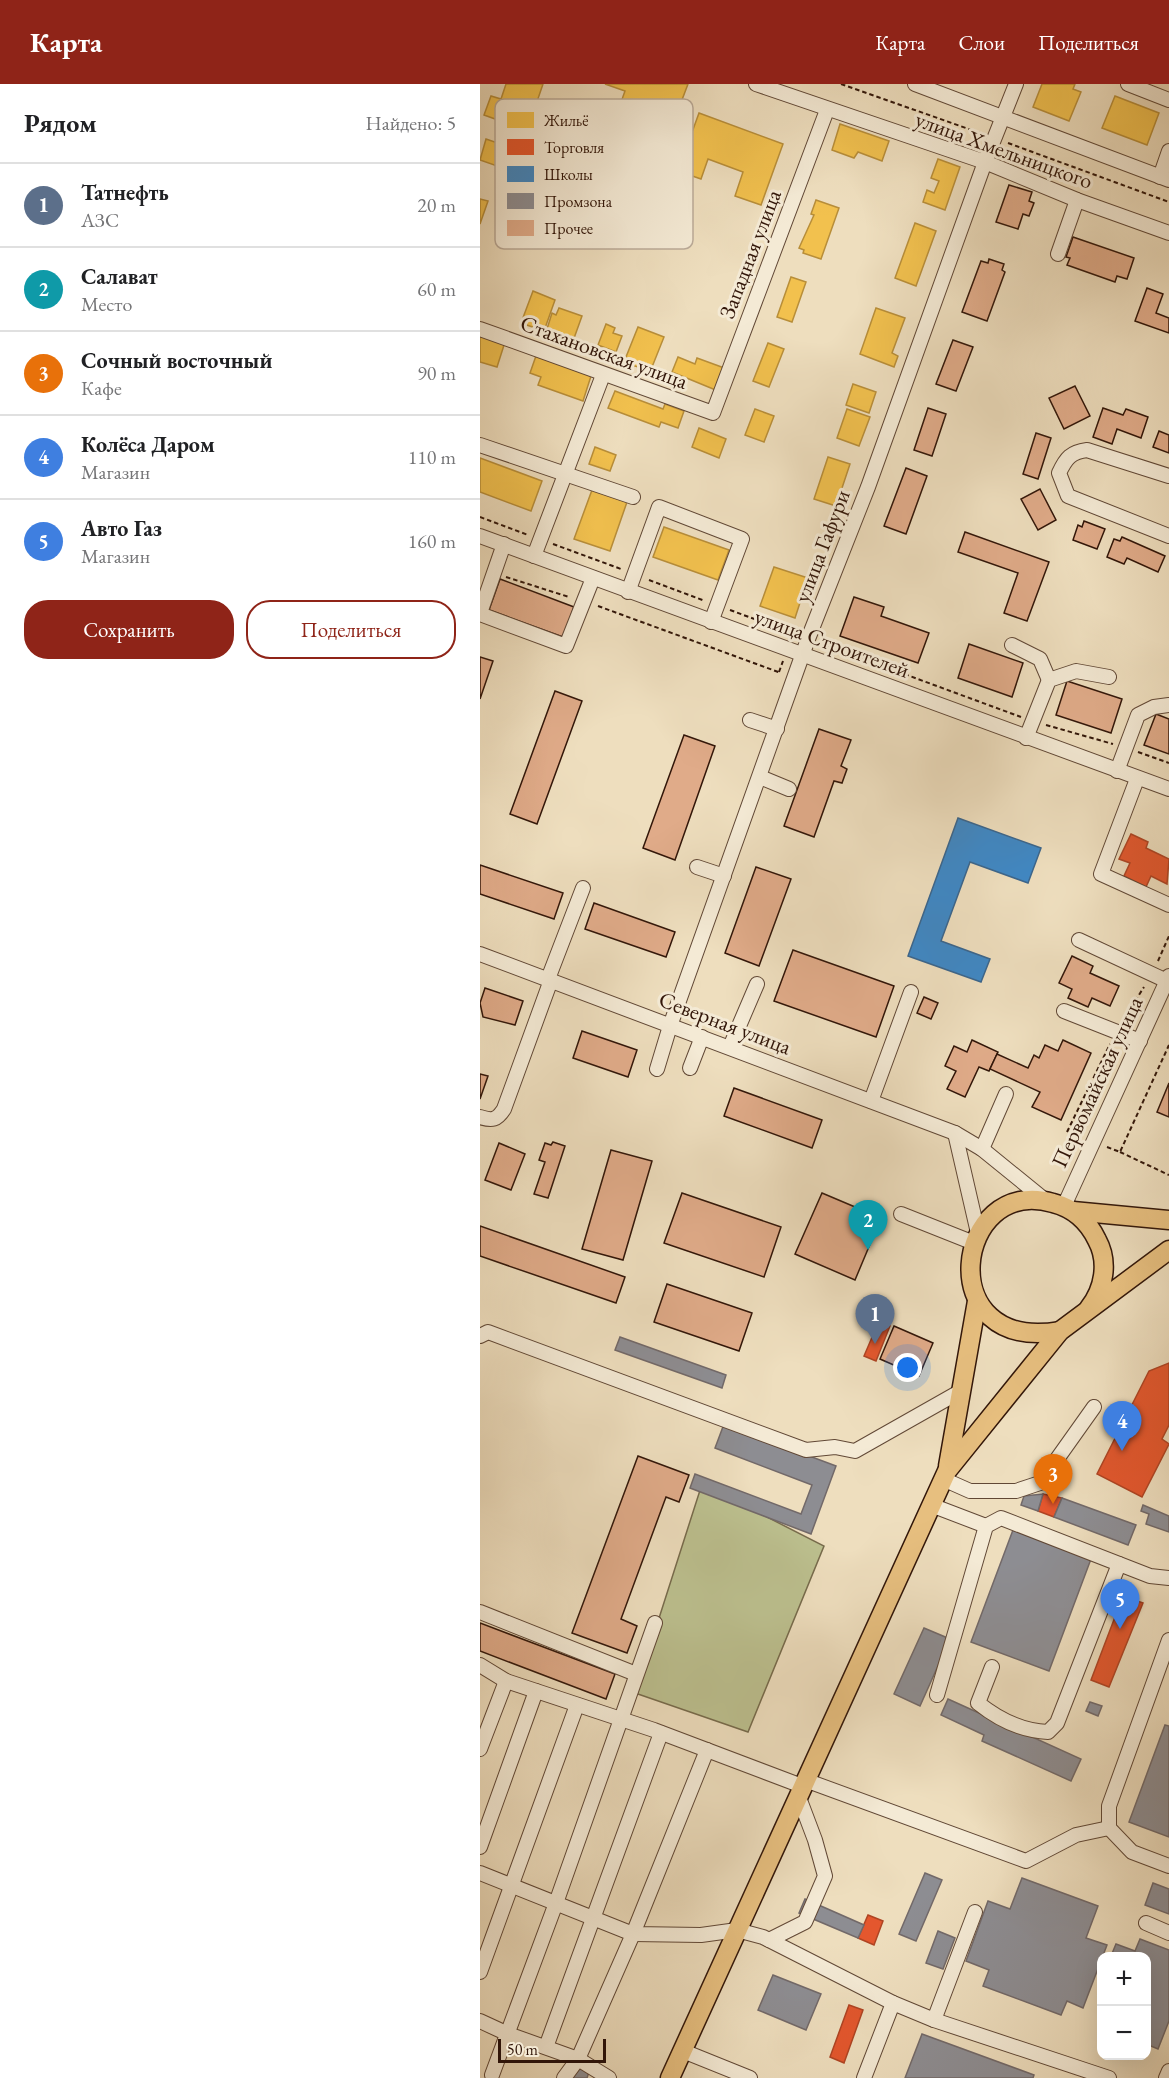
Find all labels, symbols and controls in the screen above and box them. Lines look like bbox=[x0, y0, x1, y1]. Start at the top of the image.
text: Карта bbox=[30, 24, 102, 60]
text: Карта bbox=[875, 29, 925, 56]
text: Слои bbox=[958, 29, 1005, 56]
text: Поделиться bbox=[1038, 29, 1139, 56]
legend bbox=[495, 99, 693, 249]
street label: улица Хмельницкого bbox=[911, 104, 1097, 196]
text: Рядом bbox=[24, 106, 97, 140]
text: Найдено: 5 bbox=[365, 110, 456, 136]
text: Жильё bbox=[543, 110, 589, 131]
text: Торговля bbox=[544, 137, 604, 158]
text: Школы bbox=[544, 164, 593, 185]
text: Татнефть bbox=[81, 178, 169, 207]
street label: Западная улица bbox=[712, 185, 788, 323]
text: Промзона bbox=[544, 191, 613, 212]
text: 1 bbox=[38, 192, 49, 218]
text: 20 m bbox=[417, 192, 456, 218]
text: АЗС bbox=[81, 207, 119, 233]
text: Прочее bbox=[544, 218, 593, 239]
text: Салават bbox=[81, 262, 158, 291]
text: 2 bbox=[38, 276, 49, 302]
text: 60 m bbox=[417, 276, 456, 302]
text: Место bbox=[81, 291, 132, 317]
street label: Стахановская улица bbox=[516, 308, 692, 396]
text: Сочный восточный bbox=[81, 346, 272, 375]
text: 3 bbox=[38, 360, 49, 386]
text: 90 m bbox=[417, 360, 456, 386]
text: Кафе bbox=[81, 375, 122, 401]
text: Колёса Даром bbox=[81, 430, 215, 459]
text: 4 bbox=[38, 444, 49, 470]
text: 110 m bbox=[408, 444, 456, 470]
text: Магазин bbox=[81, 459, 150, 485]
street label: улица Гафури bbox=[787, 485, 857, 607]
text: Авто Газ bbox=[81, 514, 162, 543]
text: 5 bbox=[38, 528, 49, 554]
text: 160 m bbox=[408, 528, 456, 554]
text: Магазин bbox=[81, 543, 150, 569]
button: Сохранить bbox=[24, 600, 234, 659]
button: Поделиться bbox=[246, 600, 456, 659]
street label: улица Строителей bbox=[751, 602, 914, 685]
street label: Северная улица bbox=[655, 984, 795, 1062]
street label: Первомайская улица bbox=[1045, 992, 1149, 1172]
pin: 2 bbox=[848, 1200, 888, 1250]
pin: 1 bbox=[856, 1294, 894, 1344]
your location bbox=[893, 1353, 922, 1382]
pin: 4 bbox=[1102, 1402, 1142, 1451]
pin: 3 bbox=[1034, 1454, 1072, 1504]
pin: 5 bbox=[1100, 1580, 1140, 1629]
map controls bbox=[1097, 1952, 1151, 2060]
button: + bbox=[1097, 1952, 1151, 2006]
button: − bbox=[1097, 2006, 1151, 2060]
scale bar bbox=[498, 2036, 606, 2064]
text: 50 m bbox=[507, 2039, 538, 2060]

